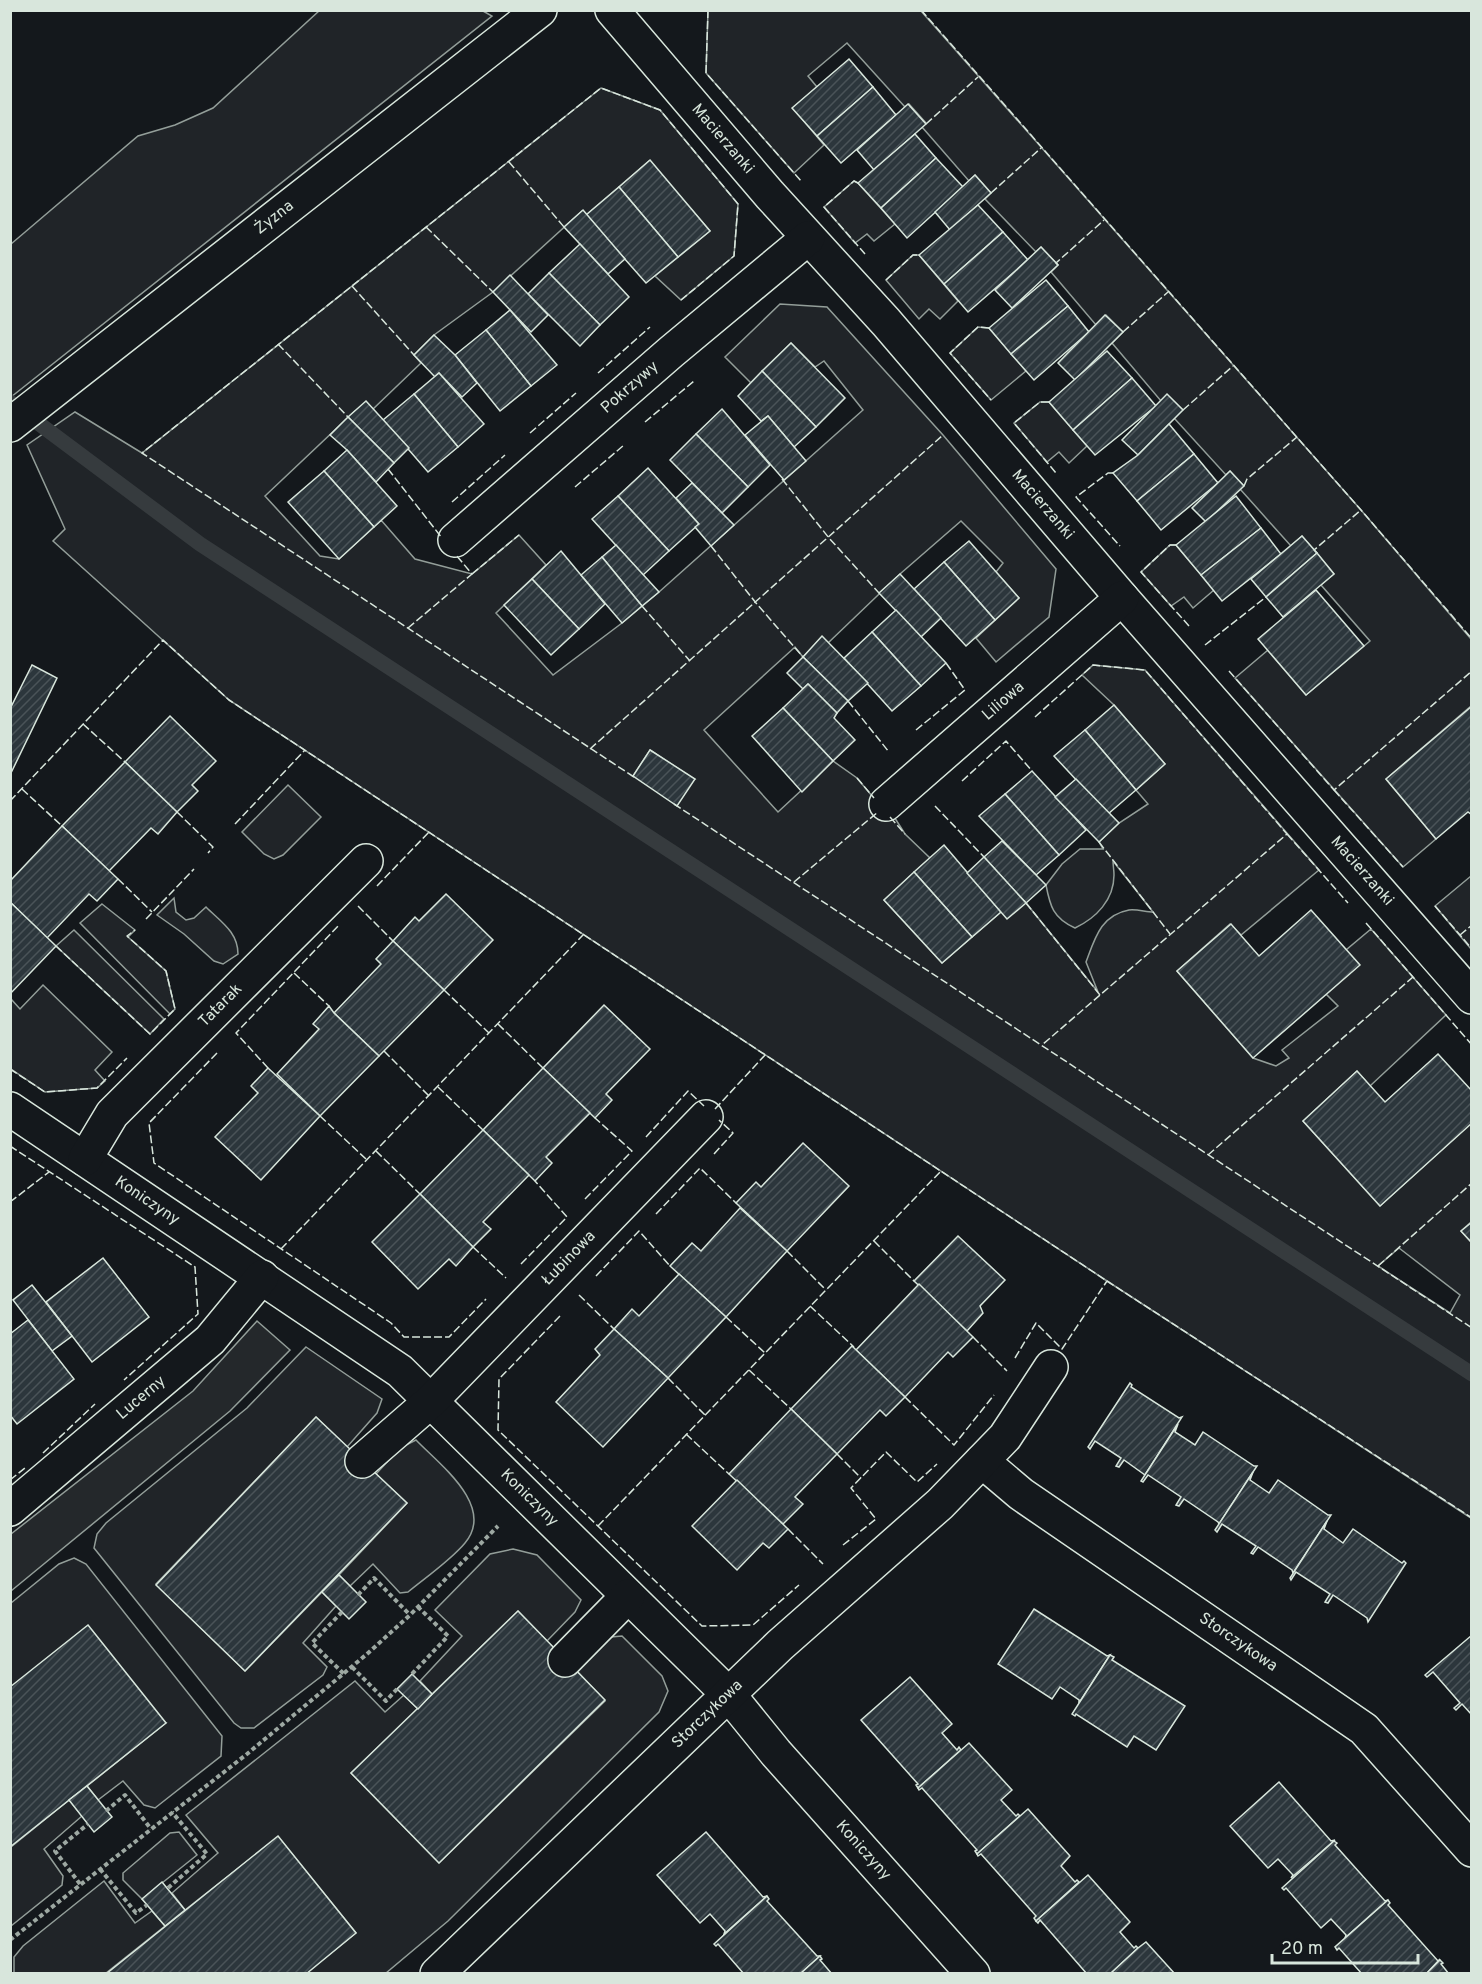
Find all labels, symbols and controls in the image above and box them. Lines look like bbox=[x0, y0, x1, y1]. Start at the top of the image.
street label: Macierzanki bbox=[687, 100, 758, 179]
street label: Żyzna bbox=[250, 196, 298, 239]
street label: Pokrzywy bbox=[597, 357, 663, 418]
street label: Macierzanki bbox=[1007, 466, 1078, 544]
street label: Liliowa bbox=[978, 678, 1029, 725]
street label: Macierzanki bbox=[1326, 832, 1398, 910]
street label: Tatarak bbox=[195, 980, 247, 1032]
street label: Koniczyny bbox=[111, 1172, 183, 1230]
street label: Łubinowa bbox=[538, 1227, 600, 1290]
street label: Lucerny bbox=[113, 1371, 170, 1424]
street label: Koniczyny bbox=[496, 1465, 562, 1531]
street label: Storczykowa bbox=[1195, 1609, 1281, 1677]
street label: Storczykowa bbox=[668, 1676, 747, 1753]
street label: Koniczyny bbox=[831, 1816, 895, 1885]
scale bar bbox=[1272, 1927, 1418, 1965]
text: 20 m bbox=[1281, 1938, 1323, 1961]

